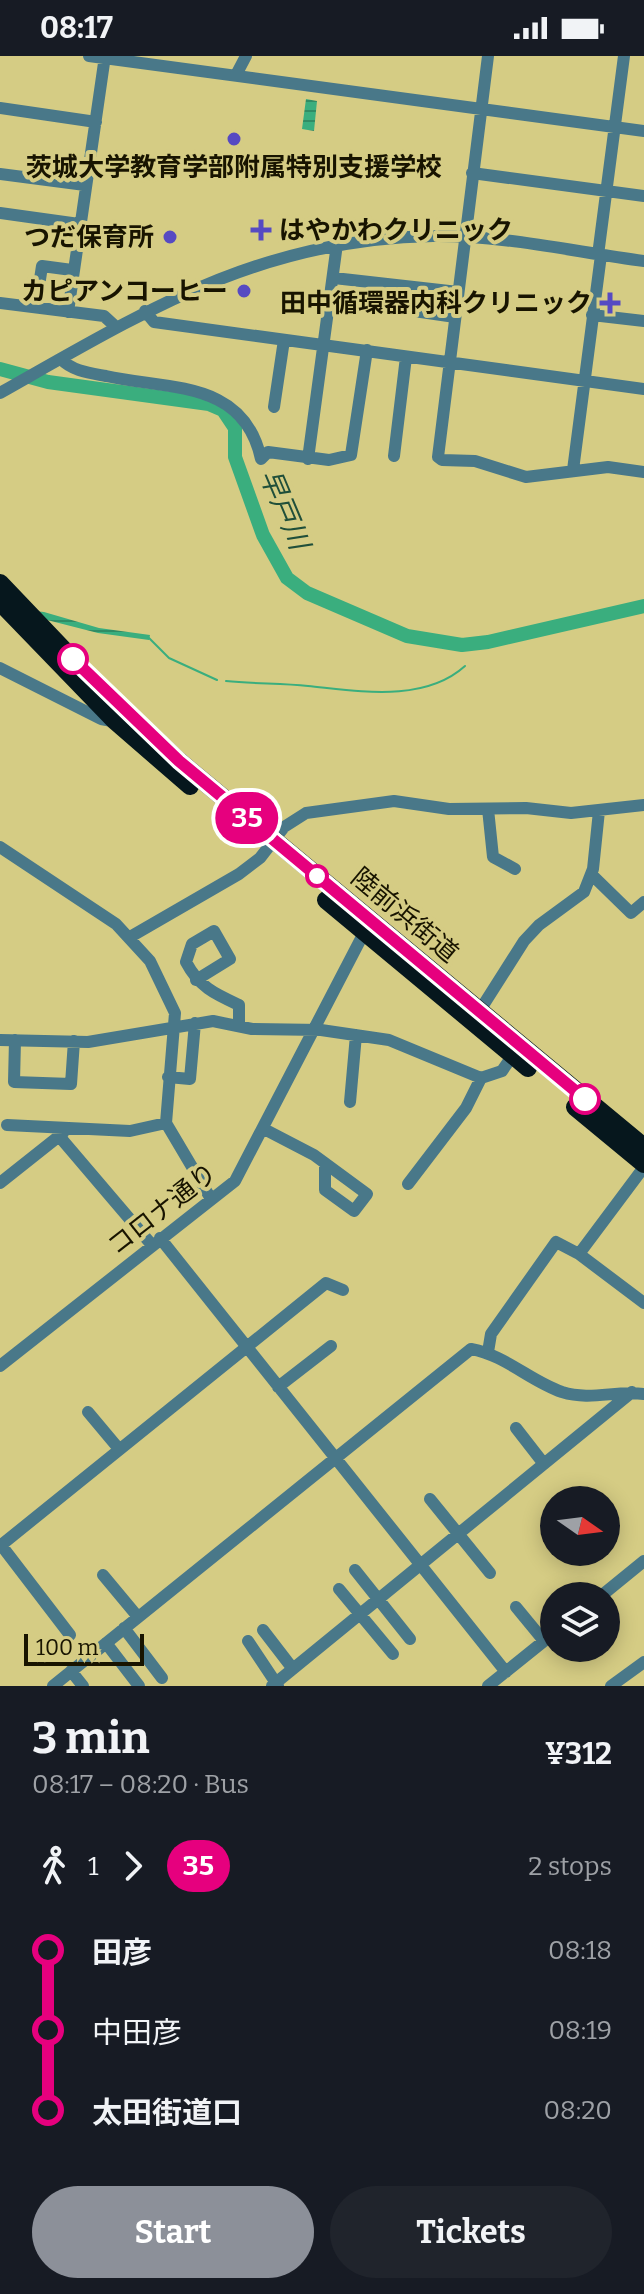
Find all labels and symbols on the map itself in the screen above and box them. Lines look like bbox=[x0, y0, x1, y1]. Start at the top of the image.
marker: 茨城大学教育学部附属特別支援学校 bbox=[225, 130, 243, 148]
place label: 茨城大学教育学部附属特別支援学校 bbox=[26, 152, 442, 183]
place label: はやかわクリニック bbox=[279, 215, 513, 246]
marker: はやかわクリニック bbox=[250, 219, 272, 241]
place label: つだ保育所 bbox=[24, 222, 154, 253]
marker: つだ保育所 bbox=[161, 228, 179, 246]
place label: カピアンコーヒー bbox=[21, 276, 228, 307]
marker: カピアンコーヒー bbox=[235, 282, 253, 300]
place label: 田中循環器内科クリニック bbox=[280, 288, 592, 319]
marker: 田中循環器内科クリニック bbox=[599, 292, 621, 314]
water label: 早戸川 bbox=[253, 464, 317, 557]
unlabelled marker bbox=[58, 644, 88, 674]
line badge: 35 bbox=[211, 792, 283, 844]
street label: 陸前浜街道 bbox=[345, 862, 464, 969]
unlabelled marker bbox=[306, 865, 328, 887]
unlabelled marker bbox=[570, 1084, 600, 1114]
street label: コロナ通り bbox=[102, 1157, 223, 1262]
north arrow bbox=[540, 1486, 620, 1566]
scale bar bbox=[24, 1630, 144, 1666]

